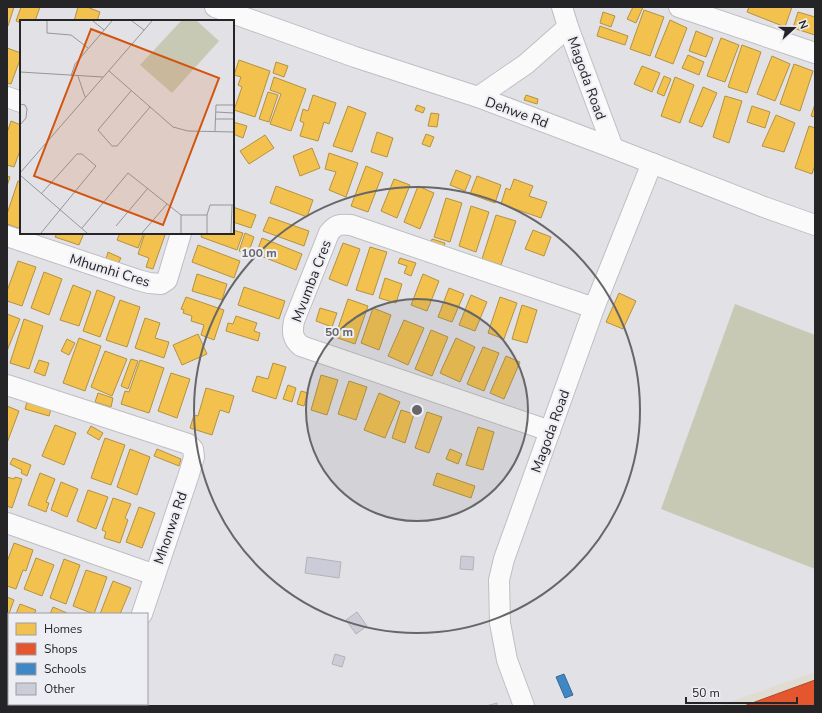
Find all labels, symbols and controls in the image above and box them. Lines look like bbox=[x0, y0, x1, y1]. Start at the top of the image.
north arrow bbox=[774, 8, 814, 48]
text: N bbox=[794, 18, 811, 31]
inset map bbox=[20, 20, 234, 234]
street label: Magoda Road bbox=[563, 34, 610, 122]
street label: Dehwe Rd bbox=[483, 92, 551, 133]
street label: Mvumba Cres bbox=[287, 237, 336, 325]
text: 100 m bbox=[241, 245, 277, 261]
street label: Mhumhi Cres bbox=[67, 249, 153, 292]
text: 50 m bbox=[325, 324, 353, 340]
street label: Magoda Road bbox=[527, 387, 574, 475]
centre of rings bbox=[410, 403, 424, 417]
street label: Mhonwa Rd bbox=[149, 489, 192, 567]
legend bbox=[8, 613, 148, 705]
text: Homes bbox=[44, 621, 82, 637]
text: Shops bbox=[44, 641, 78, 657]
text: Schools bbox=[44, 661, 87, 677]
scale bar bbox=[686, 679, 797, 705]
text: Other bbox=[44, 681, 76, 697]
text: 50 m bbox=[692, 685, 720, 701]

